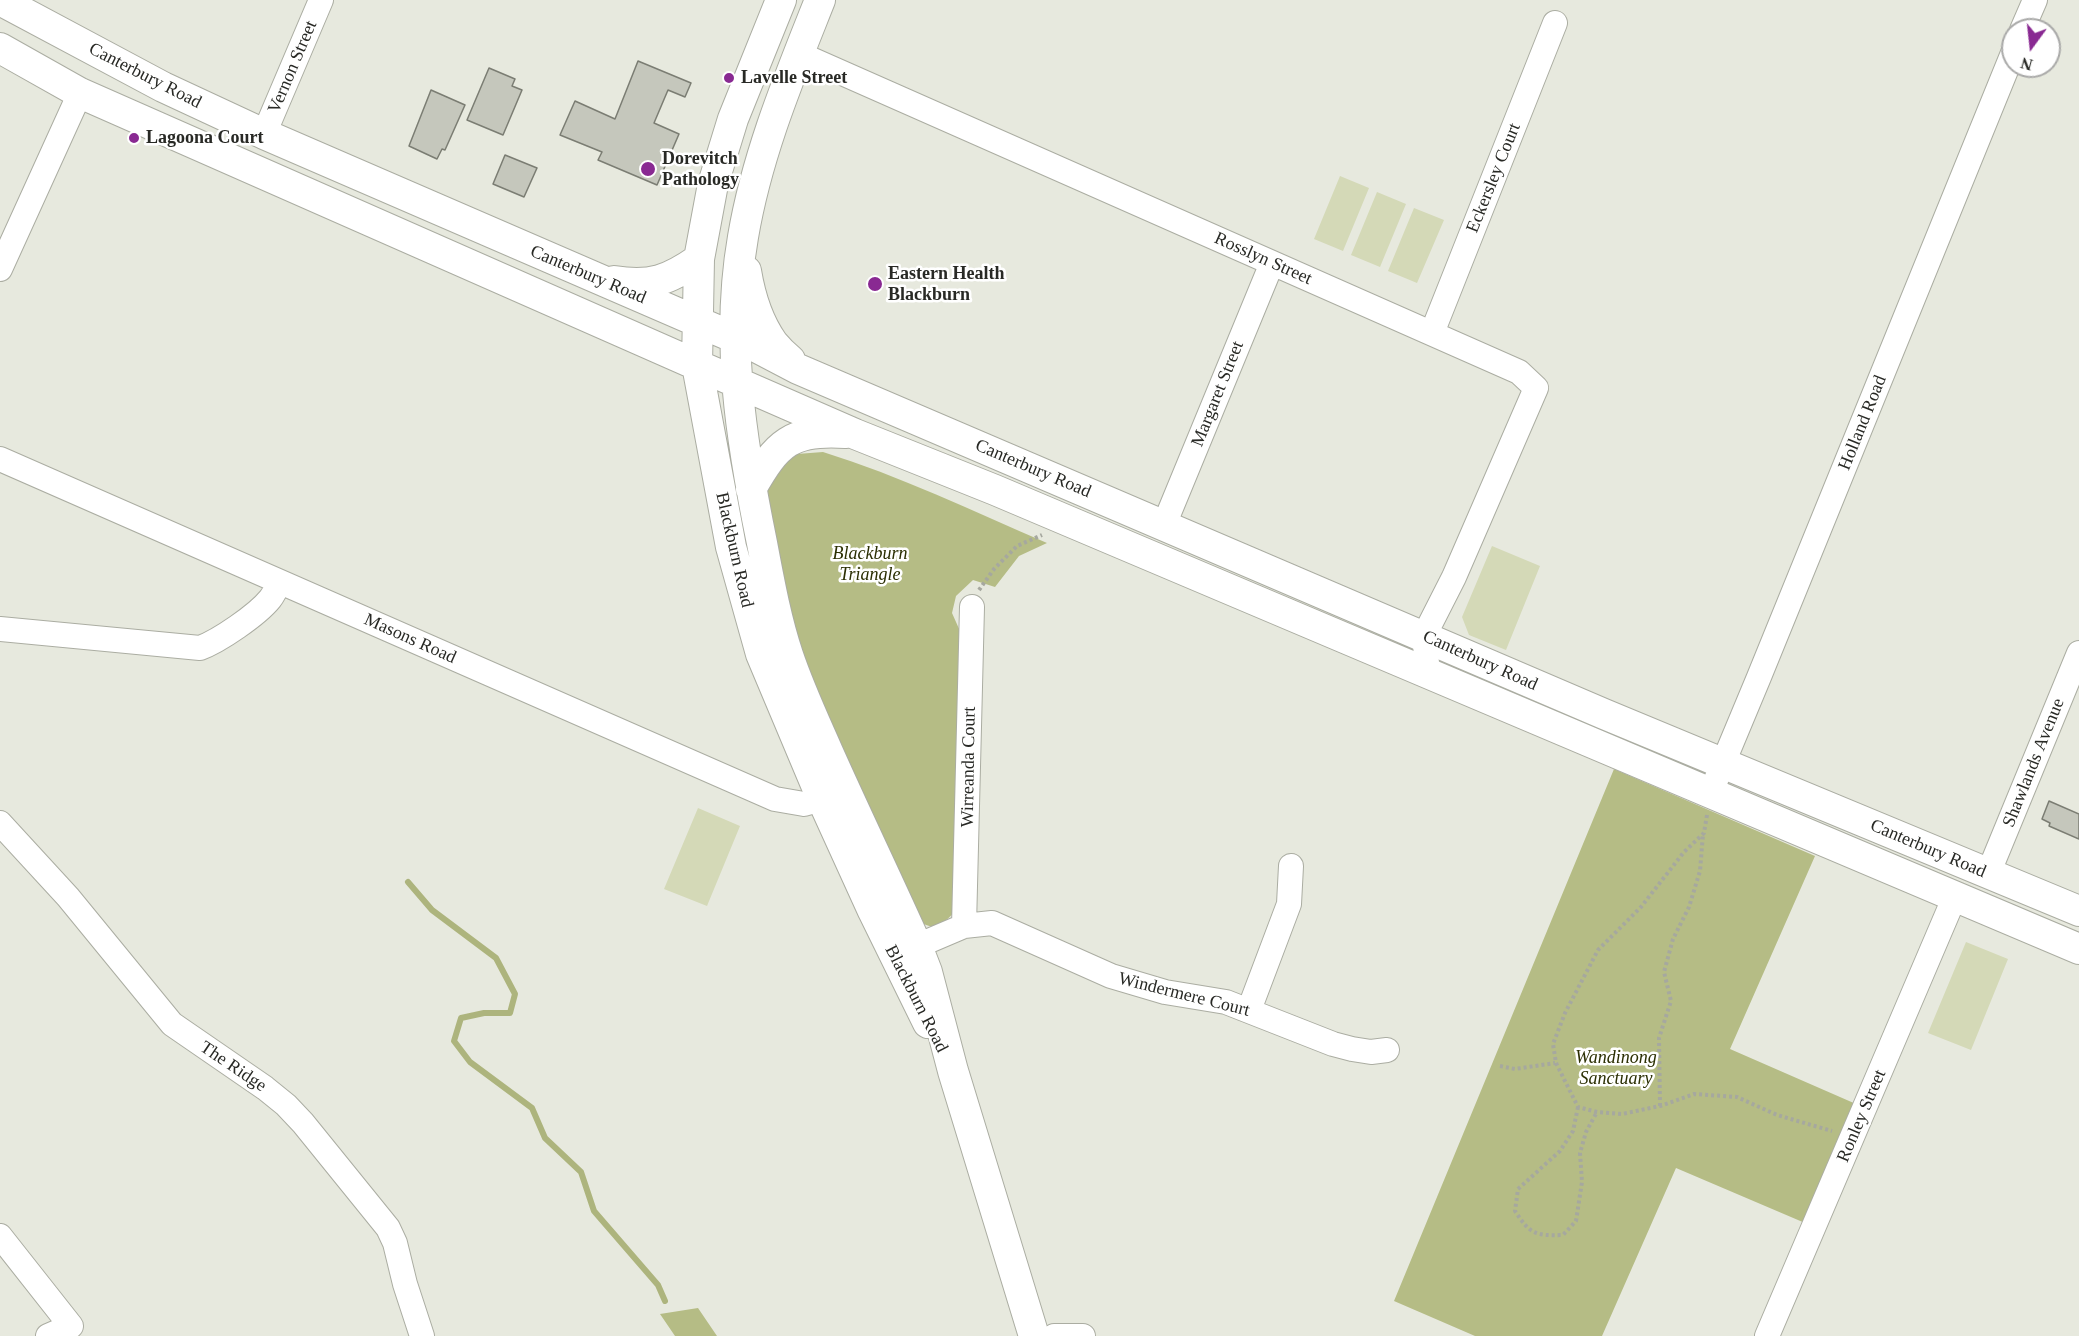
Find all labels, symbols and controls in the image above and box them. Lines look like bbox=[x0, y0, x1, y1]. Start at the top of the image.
street label: Vernon Street bbox=[264, 17, 322, 117]
north arrow bbox=[2001, 18, 2061, 78]
street label: Canterbury Road bbox=[85, 38, 205, 114]
text: N bbox=[2019, 54, 2035, 74]
place label: Lavelle Street bbox=[741, 67, 847, 89]
marker: Lavelle Street bbox=[722, 71, 736, 85]
street label: Eckersley Court bbox=[1462, 120, 1526, 236]
place label: Lagoona Court bbox=[146, 127, 264, 149]
marker: Lagoona Court bbox=[127, 131, 141, 145]
place label: Dorevitch Pathology bbox=[662, 148, 739, 190]
marker: Dorevitch Pathology bbox=[639, 160, 657, 178]
street label: Rosslyn Street bbox=[1211, 228, 1315, 290]
street label: Canterbury Road bbox=[527, 241, 649, 309]
place label: Eastern Health Blackburn bbox=[888, 263, 1004, 306]
marker: Eastern Health Blackburn bbox=[866, 275, 884, 293]
street label: Margaret Street bbox=[1187, 338, 1249, 450]
street label: Holland Road bbox=[1834, 372, 1892, 474]
street label: Canterbury Road bbox=[972, 435, 1094, 503]
street label: Blackburn Road bbox=[710, 490, 758, 610]
park label: Blackburn Triangle bbox=[833, 543, 907, 586]
street label: Masons Road bbox=[361, 609, 459, 669]
street label: Canterbury Road bbox=[1419, 626, 1541, 696]
street label: Shawlands Avenue bbox=[1998, 695, 2070, 831]
street label: Wirreanda Court bbox=[957, 706, 981, 828]
street label: Canterbury Road bbox=[1867, 815, 1989, 883]
street label: Blackburn Road bbox=[880, 942, 952, 1056]
street label: Windermere Court bbox=[1116, 968, 1252, 1022]
street label: The Ridge bbox=[196, 1037, 270, 1097]
park label: Wandinong Sanctuary bbox=[1575, 1047, 1657, 1090]
street label: Ronley Street bbox=[1833, 1066, 1891, 1166]

